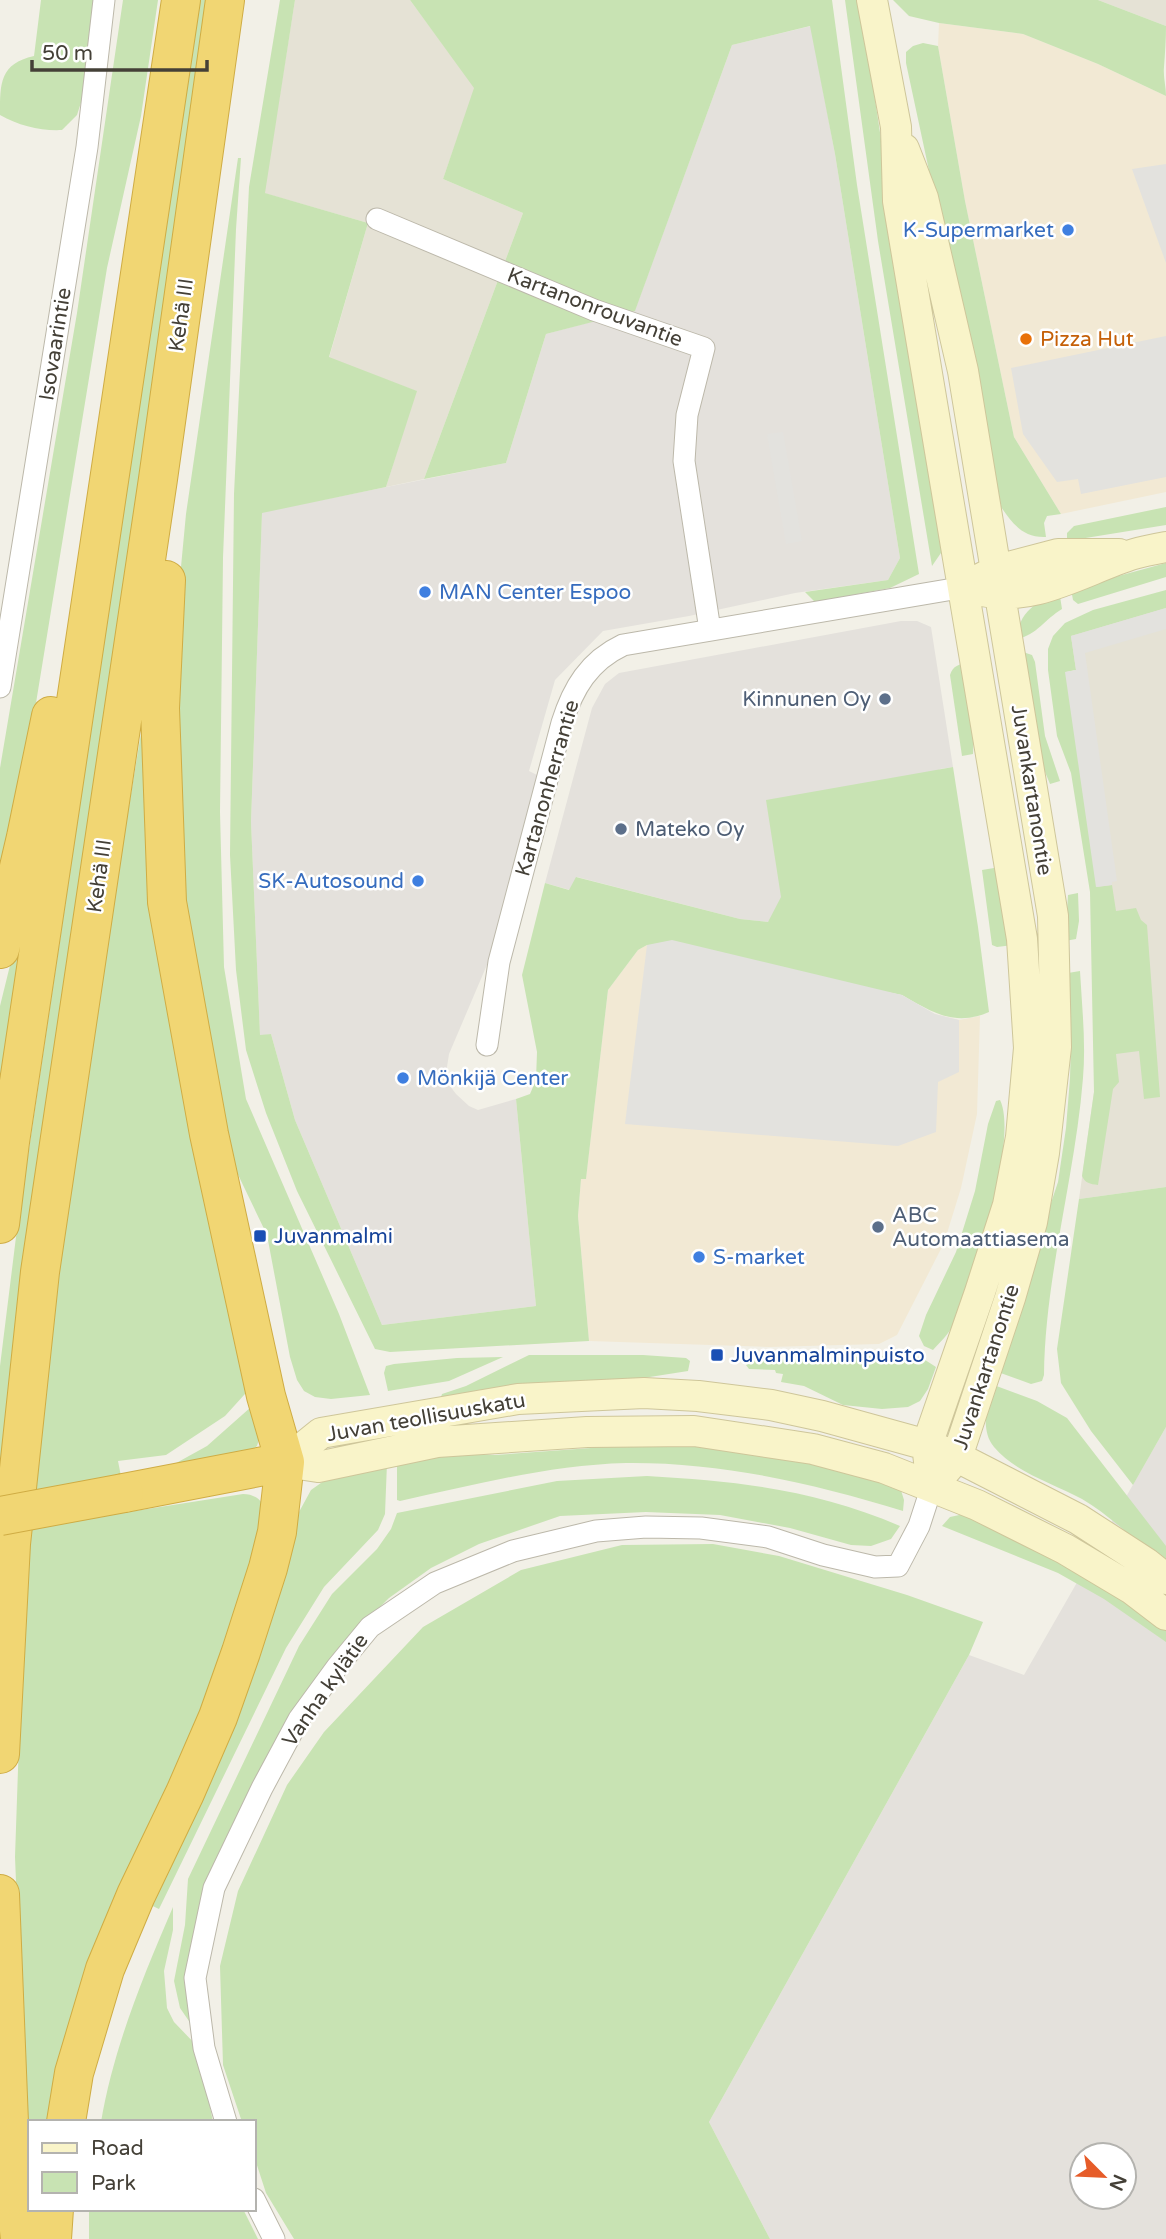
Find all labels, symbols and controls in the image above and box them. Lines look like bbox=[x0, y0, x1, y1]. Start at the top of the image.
scale bar bbox=[32, 28, 206, 72]
text: 50 m bbox=[42, 41, 93, 66]
place label: K-Supermarket bbox=[903, 218, 1054, 243]
marker: K-Supermarket bbox=[1060, 222, 1076, 238]
street label: Kartanonrouvantie bbox=[504, 262, 686, 352]
street label: Kehä III bbox=[164, 277, 199, 353]
street label: Isovaarintie bbox=[34, 286, 77, 402]
place label: Pizza Hut bbox=[1040, 327, 1134, 352]
marker: Pizza Hut bbox=[1018, 331, 1034, 347]
place label: MAN Center Espoo bbox=[439, 580, 631, 605]
marker: MAN Center Espoo bbox=[417, 584, 433, 600]
place label: Kinnunen Oy bbox=[742, 687, 871, 712]
marker: Kinnunen Oy bbox=[877, 691, 893, 707]
street label: Kartanonherrantie bbox=[510, 697, 585, 879]
street label: Juvankartanontie bbox=[1006, 703, 1057, 877]
place label: Mateko Oy bbox=[635, 817, 744, 842]
marker: Mateko Oy bbox=[613, 821, 629, 837]
street label: Kehä III bbox=[82, 838, 117, 914]
place label: SK-Autosound bbox=[258, 869, 404, 894]
marker: SK-Autosound bbox=[410, 873, 426, 889]
place label: Mönkijä Center bbox=[417, 1066, 568, 1091]
marker: Mönkijä Center bbox=[395, 1070, 411, 1086]
place label: ABC Automaattiasema bbox=[892, 1203, 1070, 1252]
marker: ABC Automaattiasema bbox=[870, 1219, 886, 1235]
place label: Juvanmalmi bbox=[274, 1224, 393, 1249]
marker: Juvanmalmi bbox=[252, 1228, 268, 1244]
place label: S-market bbox=[713, 1245, 805, 1270]
marker: S-market bbox=[691, 1249, 707, 1265]
street label: Juvankartanontie bbox=[948, 1281, 1025, 1453]
place label: Juvanmalminpuisto bbox=[731, 1343, 925, 1368]
marker: Juvanmalminpuisto bbox=[709, 1347, 725, 1363]
street label: Juvan teollisuuskatu bbox=[325, 1388, 527, 1447]
street label: Vanha kylätie bbox=[277, 1629, 374, 1752]
legend bbox=[28, 2120, 256, 2211]
text: Road bbox=[91, 2136, 144, 2161]
north arrow bbox=[1068, 2141, 1138, 2211]
text: Park bbox=[91, 2171, 136, 2196]
text: N bbox=[1104, 2171, 1131, 2194]

